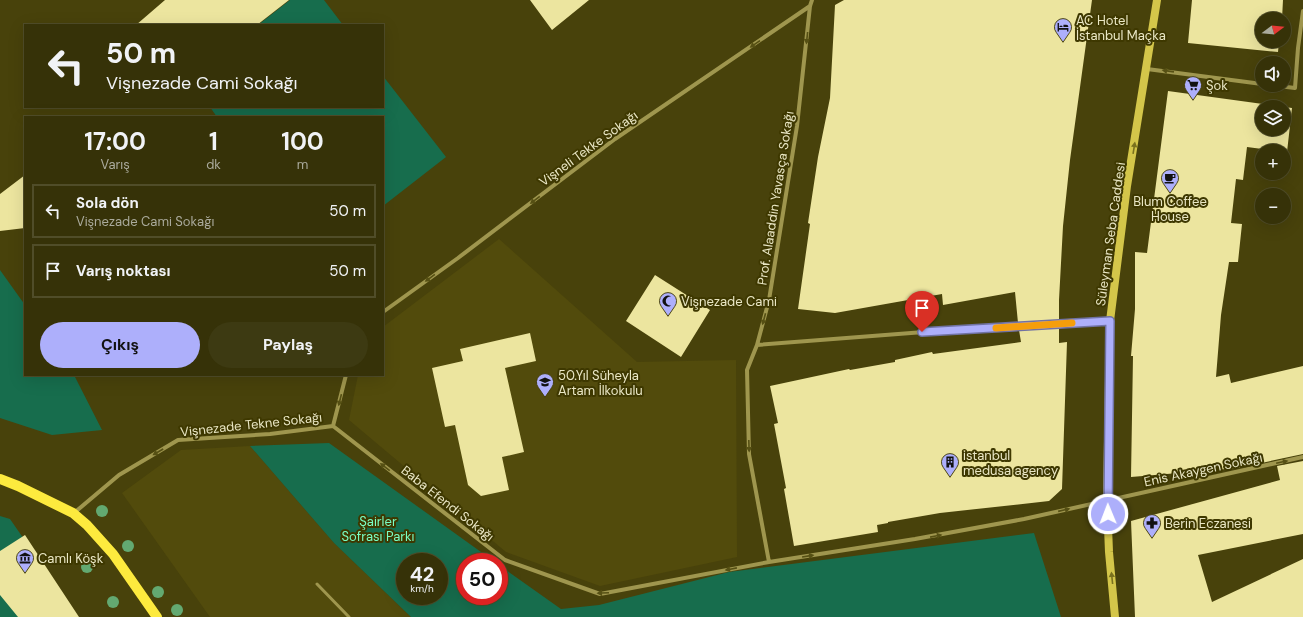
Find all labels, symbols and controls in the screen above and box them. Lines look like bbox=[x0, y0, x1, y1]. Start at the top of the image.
place label: AC Hotel İstanbul Maçka bbox=[1076, 12, 1166, 44]
north arrow bbox=[1255, 12, 1291, 48]
map controls bbox=[1255, 12, 1291, 224]
hotel icon: AC Hotel İstanbul Maçka bbox=[1053, 17, 1073, 42]
one-way arrow bbox=[803, 32, 810, 44]
text: 50 m bbox=[106, 35, 176, 72]
icon: left bbox=[40, 40, 92, 92]
one-way arrow bbox=[749, 40, 760, 48]
button: sound bbox=[1255, 56, 1291, 92]
one-way arrow bbox=[1162, 68, 1174, 74]
text: Vişnezade Cami Sokağı bbox=[106, 71, 297, 95]
supermarket icon: Şok bbox=[1183, 75, 1203, 100]
place label: Şok bbox=[1206, 77, 1228, 94]
button: layers bbox=[1255, 100, 1291, 136]
street label: Vişneli Tekke Sokağı bbox=[535, 107, 641, 190]
street label: Prof. Alaaddin Yavasça Sokağı bbox=[753, 110, 798, 286]
text: 17:00 bbox=[84, 126, 146, 157]
text: 1 bbox=[209, 126, 218, 157]
text: 100 bbox=[281, 126, 324, 157]
one-way arrow bbox=[1131, 142, 1137, 154]
button: + bbox=[1255, 144, 1291, 180]
text: Varış bbox=[100, 156, 130, 173]
text: dk bbox=[206, 156, 221, 173]
text: m bbox=[297, 156, 308, 173]
street label: Süleyman Seba Caddesi bbox=[1092, 161, 1129, 307]
cafe icon: Blum Coffee House bbox=[1160, 168, 1180, 193]
button: − bbox=[1255, 188, 1291, 224]
text: Sola dön bbox=[76, 193, 139, 213]
place label: Blum Coffee House bbox=[1133, 193, 1207, 225]
one-way arrow bbox=[529, 196, 540, 204]
icon: left bbox=[42, 200, 64, 222]
text: 50 m bbox=[329, 201, 366, 221]
text: Vişnezade Cami Sokağı bbox=[76, 213, 214, 230]
icon: arrive bbox=[42, 260, 64, 282]
text: Varış noktası bbox=[76, 261, 170, 281]
text: 50 m bbox=[329, 261, 366, 281]
one-way arrow bbox=[425, 274, 436, 282]
mosque icon: Vişnezade Cami bbox=[658, 291, 678, 316]
pin bbox=[905, 291, 939, 332]
place label: Vişnezade Cami bbox=[681, 293, 777, 310]
icon: arrive bbox=[911, 297, 933, 319]
one-way arrow bbox=[761, 313, 767, 325]
button: Çıkış bbox=[40, 322, 200, 368]
button: Paylaş bbox=[208, 322, 368, 368]
place label: 50.Yıl Süheyla Artam İlkokulu bbox=[558, 367, 643, 399]
school or university icon: 50.Yıl Süheyla Artam İlkokulu bbox=[535, 372, 555, 397]
one-way arrow bbox=[336, 394, 342, 407]
street label: Vişnezade Tekne Sokağı bbox=[179, 409, 323, 440]
one-way arrow bbox=[746, 440, 752, 453]
place label: istanbul medusa agency bbox=[963, 447, 1058, 479]
one-way arrow bbox=[152, 448, 164, 455]
street label: Enis Akaygen Sokağı bbox=[1142, 449, 1264, 490]
building icon: istanbul medusa agency bbox=[940, 452, 960, 477]
one-way arrow bbox=[1276, 458, 1288, 464]
one-way arrow bbox=[380, 462, 391, 471]
street label: Baba Efendi Sokağı bbox=[398, 462, 498, 545]
position arrow bbox=[1087, 493, 1129, 535]
one-way arrow bbox=[1058, 507, 1070, 513]
park label: Şairler Sofrası Parkı bbox=[341, 513, 415, 545]
pharmacy icon: Berin Eczanesi bbox=[1142, 513, 1162, 538]
place label: Berin Eczanesi bbox=[1165, 515, 1251, 532]
one-way arrow bbox=[930, 532, 942, 538]
museum icon: Camlı Köşk bbox=[15, 548, 35, 573]
place label: Camlı Köşk bbox=[38, 550, 104, 567]
speed limit sign: 50 bbox=[456, 553, 508, 605]
one-way arrow bbox=[802, 553, 814, 559]
text: 42 bbox=[410, 561, 434, 587]
one-way arrow bbox=[725, 566, 737, 572]
one-way arrow bbox=[1108, 572, 1115, 584]
text: km/h bbox=[410, 582, 434, 595]
one-way arrow bbox=[597, 589, 610, 596]

